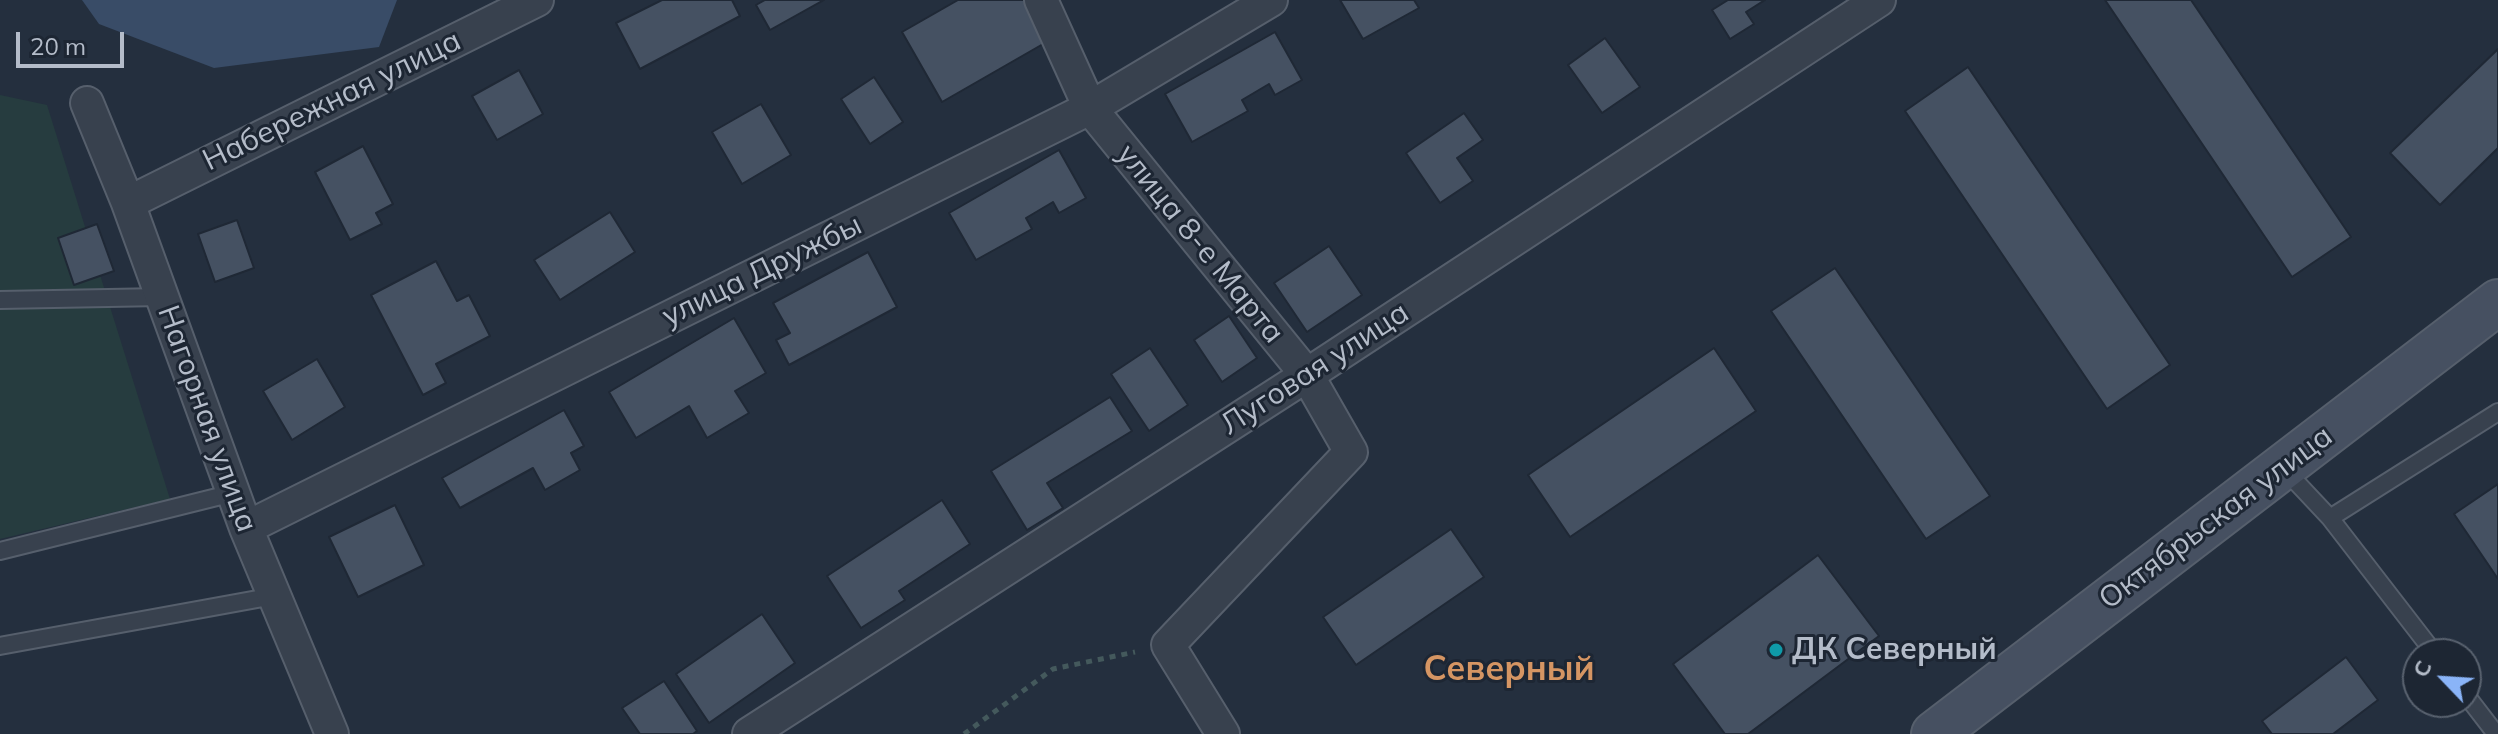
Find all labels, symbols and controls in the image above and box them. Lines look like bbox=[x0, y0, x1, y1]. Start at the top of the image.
scale bar bbox=[20, 16, 128, 66]
street label: Набережная улица bbox=[197, 23, 467, 179]
text: 20 m bbox=[30, 31, 86, 61]
street label: улица 8-е Марта bbox=[1109, 137, 1291, 351]
street label: улица Дружбы bbox=[656, 207, 868, 335]
street label: Луговая улица bbox=[1214, 295, 1416, 443]
street label: Нагорная улица bbox=[149, 301, 265, 537]
street label: Октябрьская улица bbox=[2092, 418, 2340, 618]
place label: ДК Северный bbox=[1792, 632, 1997, 668]
north arrow bbox=[2402, 638, 2482, 718]
marker: ДК Северный bbox=[1767, 641, 1785, 659]
district label: Северный bbox=[1423, 650, 1595, 690]
text: С bbox=[2406, 656, 2438, 681]

